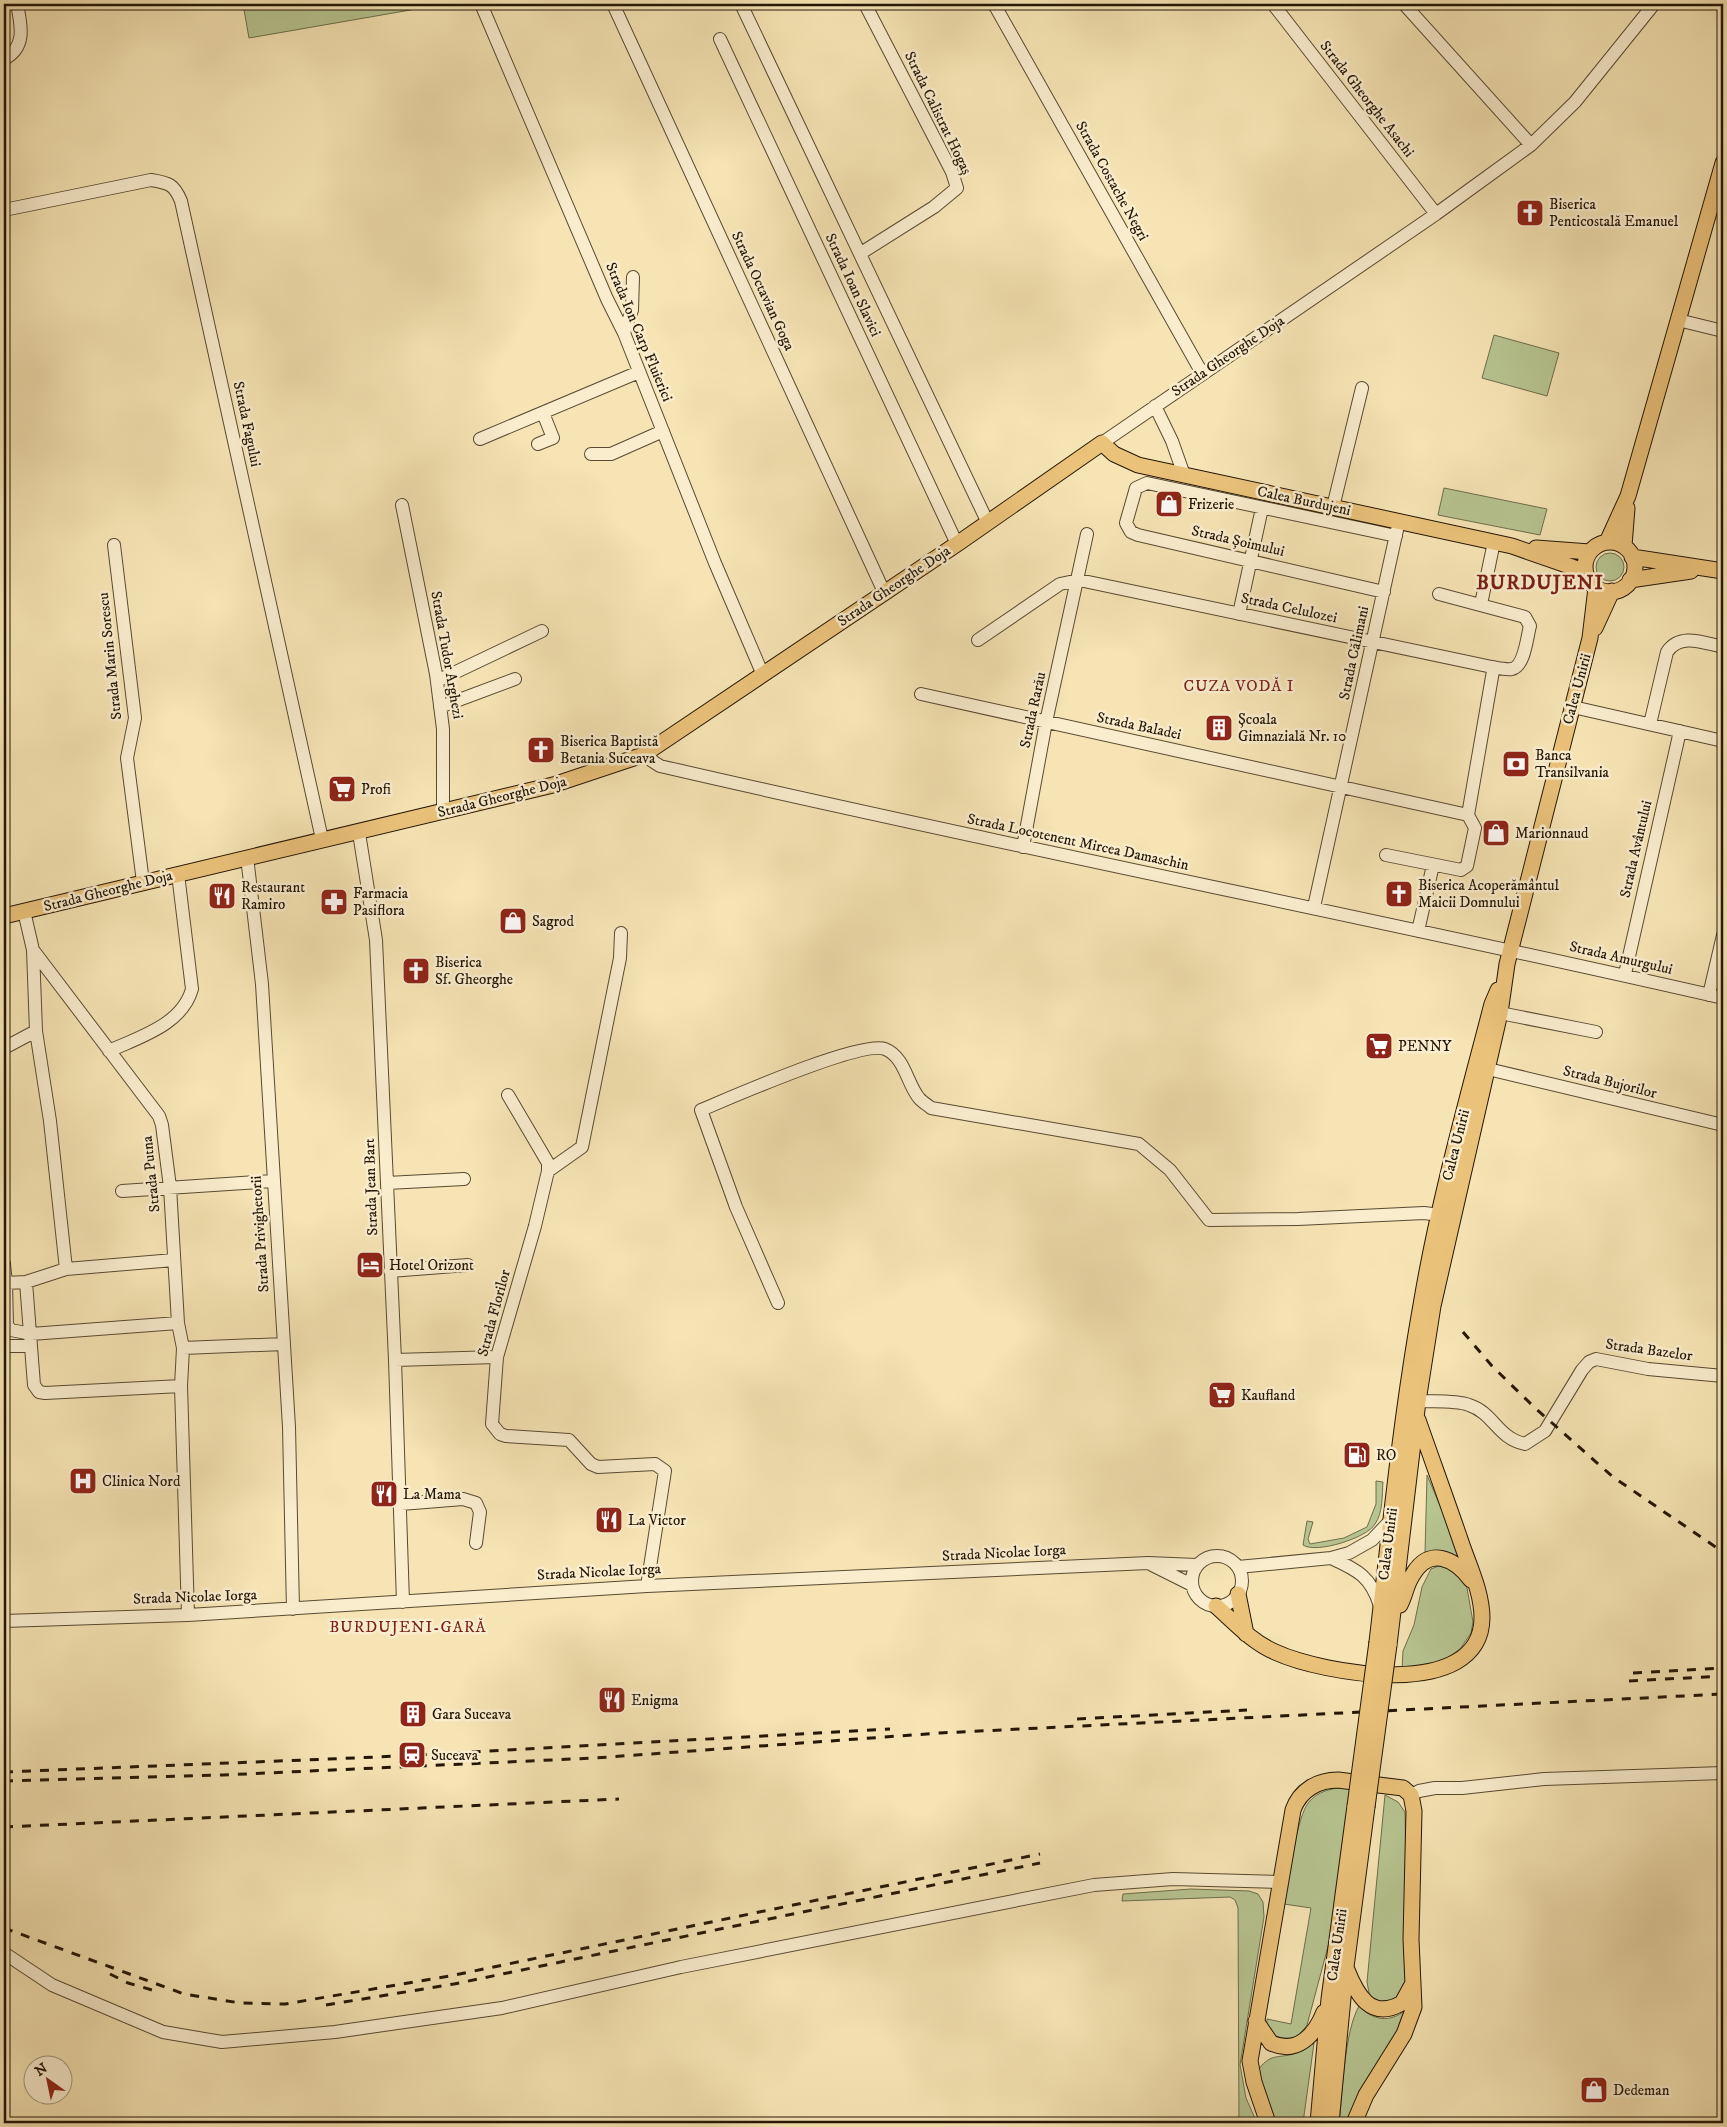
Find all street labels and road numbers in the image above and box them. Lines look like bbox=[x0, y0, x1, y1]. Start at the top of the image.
street label: Strada Gheorghe Asachi bbox=[1316, 37, 1418, 161]
street label: Strada Calistrat Hogaș bbox=[900, 48, 976, 178]
street label: Strada Costache Negri bbox=[1071, 118, 1153, 244]
street label: Strada Octavian Goga bbox=[727, 228, 799, 354]
street label: Strada Ioan Slavici bbox=[821, 230, 885, 340]
street label: Strada Ion Carp Fluierici bbox=[601, 260, 677, 405]
street label: Strada Gheorghe Doja bbox=[1168, 311, 1289, 401]
street label: Strada Fagului bbox=[229, 380, 265, 469]
street label: Calea Burdujeni bbox=[1256, 482, 1353, 520]
street label: Strada Șoimului bbox=[1190, 521, 1286, 561]
street label: Strada Gheorghe Doja bbox=[834, 541, 955, 631]
street label: Strada Celulozei bbox=[1239, 589, 1339, 627]
street label: Strada Tudor Arghezi bbox=[426, 590, 468, 721]
street label: Strada Marin Sorescu bbox=[94, 591, 126, 721]
street label: Strada Călimani bbox=[1335, 604, 1373, 702]
street label: Calea Unirii bbox=[1558, 651, 1596, 727]
street label: Strada Rarău bbox=[1016, 670, 1050, 750]
street label: Strada Baladei bbox=[1095, 708, 1183, 744]
street label: Strada Gheorghe Doja bbox=[436, 772, 569, 822]
street label: Strada Avântului bbox=[1616, 798, 1656, 900]
street label: Strada Locotenent Mircea Damaschin bbox=[966, 809, 1191, 875]
street label: Strada Gheorghe Doja bbox=[42, 866, 175, 916]
street label: Strada Amurgului bbox=[1568, 937, 1675, 979]
street label: Strada Bujorilor bbox=[1561, 1061, 1659, 1103]
street label: Calea Unirii bbox=[1438, 1107, 1474, 1183]
street label: Strada Putna bbox=[137, 1134, 164, 1213]
street label: Strada Jean Bart bbox=[360, 1138, 382, 1236]
street label: Strada Privighetorii bbox=[246, 1175, 274, 1293]
street label: Strada Florilor bbox=[473, 1267, 515, 1359]
street label: Strada Bazelor bbox=[1604, 1334, 1694, 1366]
street label: Calea Unirii bbox=[1374, 1507, 1402, 1581]
street label: Strada Nicolae Iorga bbox=[942, 1540, 1067, 1566]
street label: Strada Nicolae Iorga bbox=[537, 1559, 662, 1585]
street label: Strada Nicolae Iorga bbox=[133, 1585, 258, 1609]
street label: Calea Unirii bbox=[1323, 1907, 1351, 1982]

